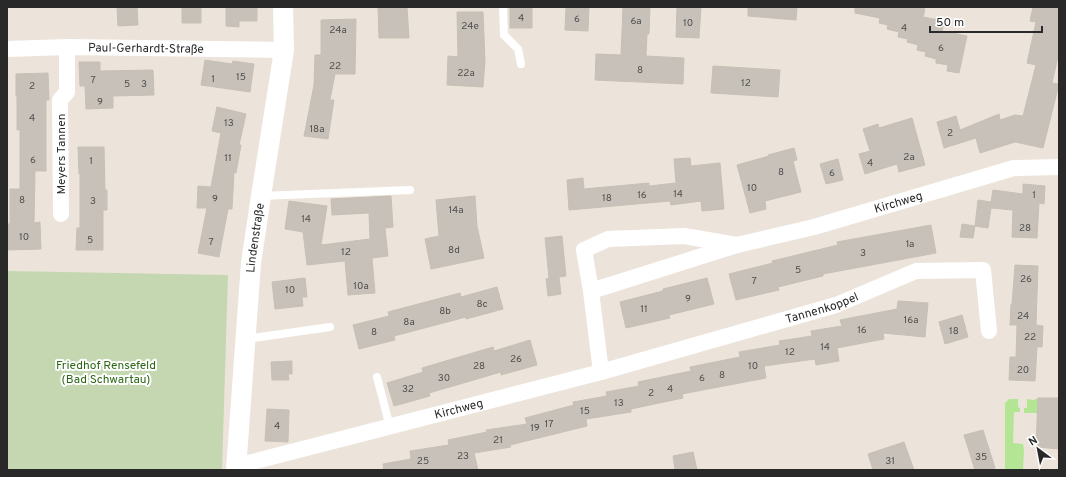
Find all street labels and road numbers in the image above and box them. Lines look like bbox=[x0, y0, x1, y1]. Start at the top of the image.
street label: Paul-Gerhardt-Straße bbox=[88, 40, 204, 58]
street label: Meyers Tannen bbox=[54, 113, 70, 195]
street label: Kirchweg bbox=[872, 188, 925, 218]
street label: Lindenstraße bbox=[243, 202, 269, 273]
street label: Tannenkoppel bbox=[784, 289, 861, 328]
street label: Kirchweg bbox=[433, 396, 485, 424]

